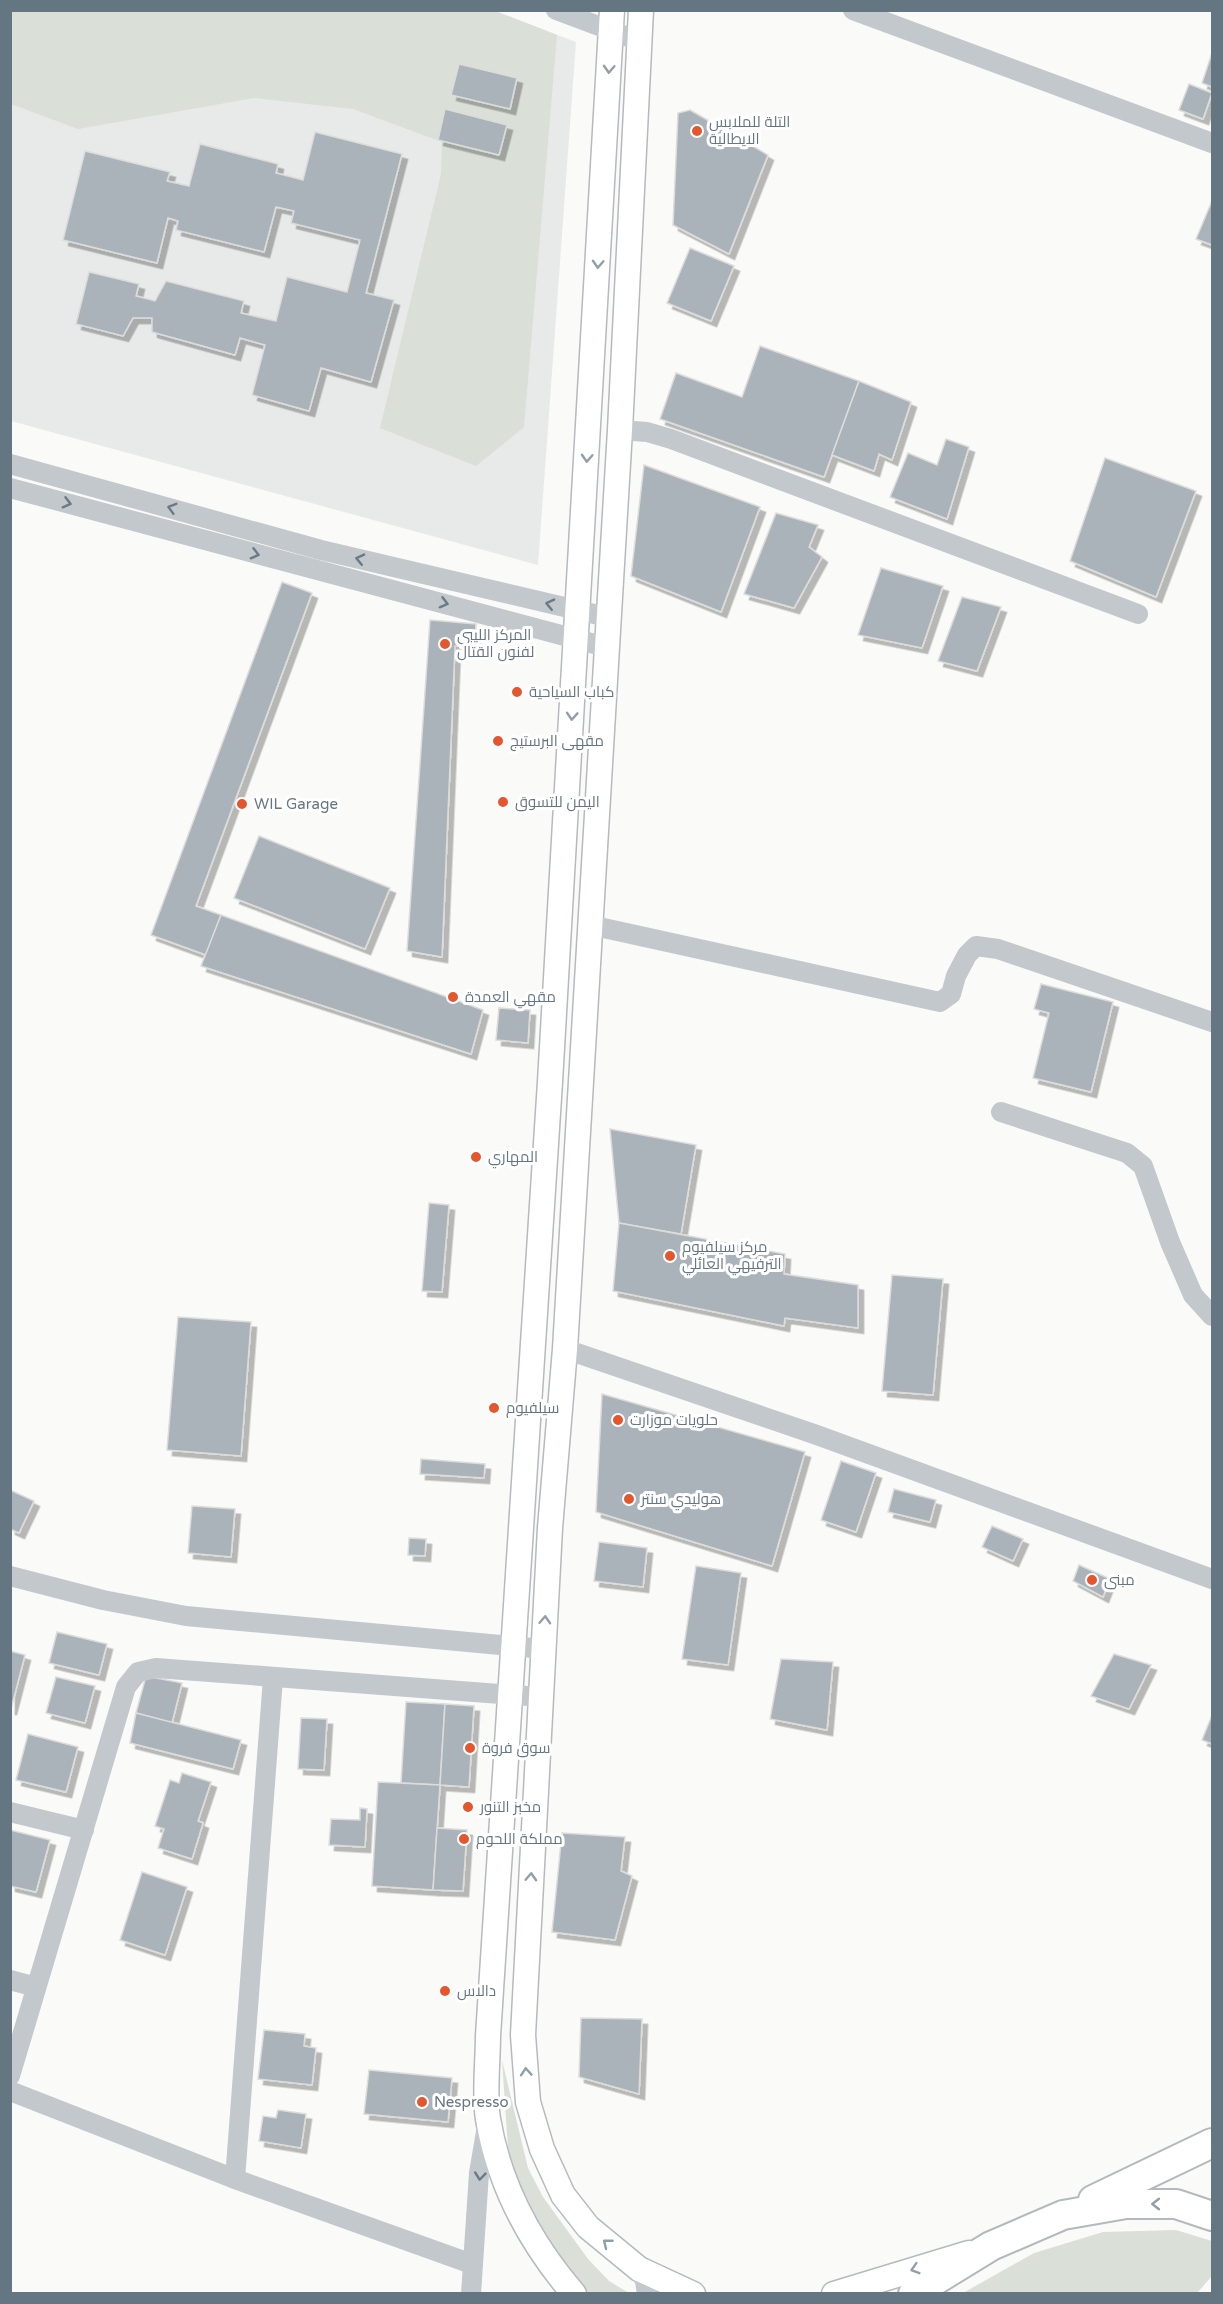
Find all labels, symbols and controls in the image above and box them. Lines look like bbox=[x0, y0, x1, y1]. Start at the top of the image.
one-way arrow bbox=[603, 64, 616, 73]
place label: التلة للملابس الايطالية bbox=[709, 113, 790, 148]
marker: التلة للملابس الايطالية bbox=[690, 124, 704, 138]
one-way arrow bbox=[592, 259, 605, 268]
one-way arrow bbox=[580, 454, 593, 463]
one-way arrow bbox=[61, 496, 72, 508]
one-way arrow bbox=[167, 503, 177, 516]
one-way arrow bbox=[249, 547, 260, 559]
one-way arrow bbox=[356, 553, 366, 566]
one-way arrow bbox=[439, 596, 449, 609]
one-way arrow bbox=[545, 598, 555, 611]
place label: المركز الليبي لفنون القتال bbox=[457, 626, 534, 662]
marker: المركز الليبي لفنون القتال bbox=[438, 637, 452, 651]
place label: كباب السياحية bbox=[529, 683, 614, 701]
marker: كباب السياحية bbox=[510, 685, 524, 699]
one-way arrow bbox=[565, 711, 578, 720]
place label: مقهى البرستيج bbox=[510, 732, 604, 752]
marker: مقهى البرستيج bbox=[491, 734, 505, 748]
place label: اليمن للتسوق bbox=[515, 793, 600, 812]
place label: WIL Garage bbox=[254, 795, 338, 813]
marker: اليمن للتسوق bbox=[496, 795, 510, 809]
marker: WIL Garage bbox=[235, 797, 249, 811]
place label: مقهي العمدة bbox=[465, 988, 556, 1009]
marker: مقهي العمدة bbox=[446, 990, 460, 1004]
place label: المهاري bbox=[488, 1148, 538, 1169]
marker: المهاري bbox=[469, 1150, 483, 1164]
place label: مركز سيلفيوم الترفيهي العائلي bbox=[682, 1238, 782, 1276]
marker: مركز سيلفيوم الترفيهي العائلي bbox=[663, 1249, 677, 1263]
place label: سيلفيوم bbox=[506, 1399, 559, 1418]
marker: سيلفيوم bbox=[487, 1401, 501, 1415]
place label: حلويات موزارت bbox=[630, 1411, 718, 1429]
marker: حلويات موزارت bbox=[611, 1413, 625, 1427]
place label: هوليدي سنتر bbox=[640, 1490, 721, 1511]
marker: هوليدي سنتر bbox=[622, 1492, 636, 1506]
place label: مبنى bbox=[1104, 1571, 1135, 1590]
marker: مبنى bbox=[1085, 1573, 1099, 1587]
one-way arrow bbox=[539, 1615, 552, 1624]
place label: سوق فروة bbox=[482, 1739, 550, 1758]
marker: سوق فروة bbox=[463, 1741, 477, 1755]
place label: مخبز التنور bbox=[479, 1798, 541, 1816]
marker: مخبز التنور bbox=[461, 1800, 475, 1814]
place label: مملكة اللحوم bbox=[476, 1830, 563, 1849]
marker: مملكة اللحوم bbox=[457, 1832, 471, 1846]
one-way arrow bbox=[525, 1873, 538, 1882]
place label: دالاس bbox=[457, 1982, 496, 2001]
marker: دالاس bbox=[438, 1984, 452, 1998]
one-way arrow bbox=[519, 2068, 532, 2077]
place label: Nespresso bbox=[434, 2093, 509, 2111]
marker: Nespresso bbox=[415, 2095, 429, 2109]
one-way arrow bbox=[474, 2171, 487, 2180]
one-way arrow bbox=[1151, 2198, 1160, 2210]
one-way arrow bbox=[603, 2239, 614, 2250]
one-way arrow bbox=[910, 2262, 921, 2274]

